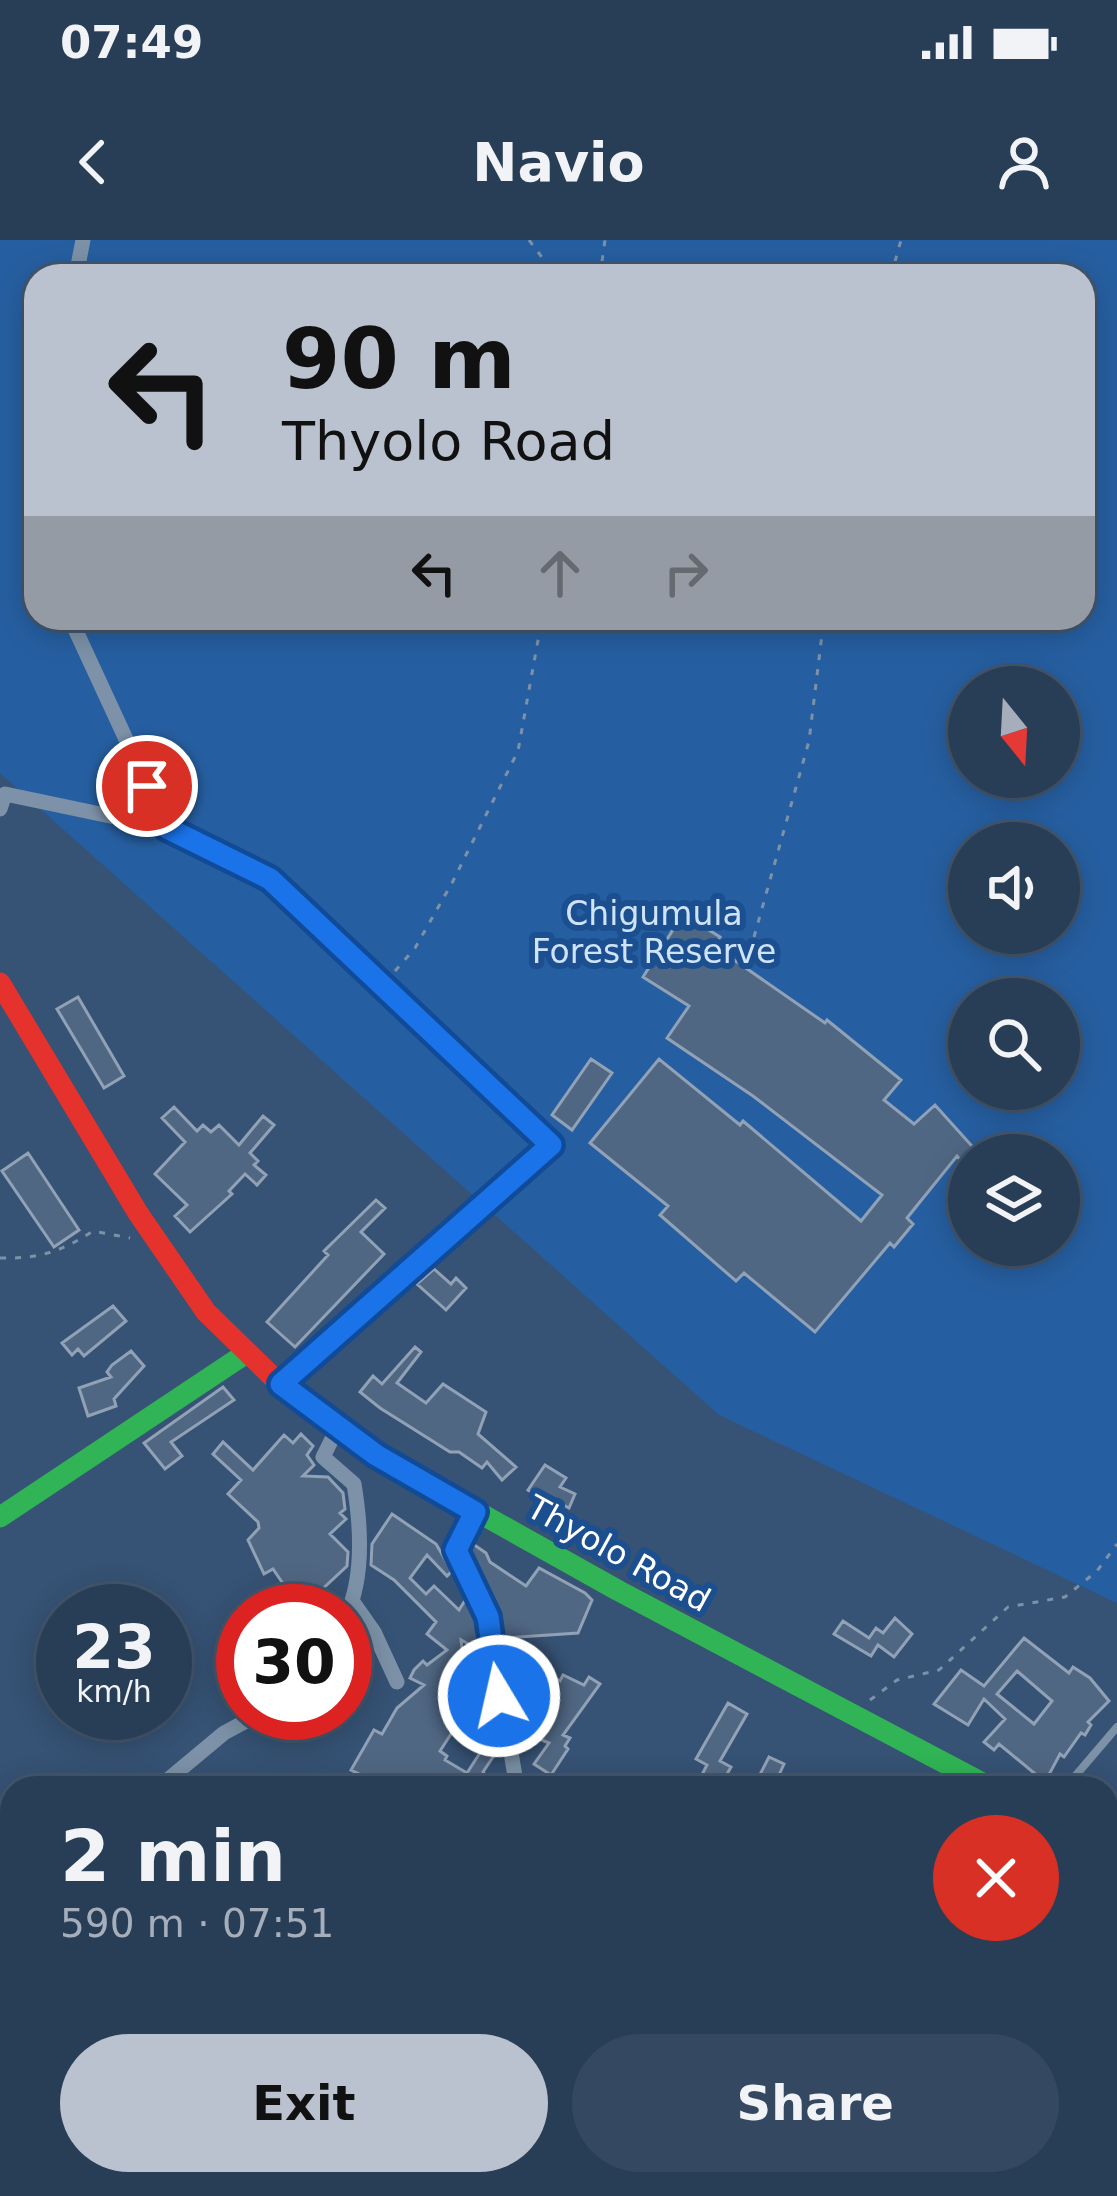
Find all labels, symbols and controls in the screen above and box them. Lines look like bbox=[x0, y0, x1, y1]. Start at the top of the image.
text: 07:49 bbox=[60, 16, 203, 69]
icon: back bbox=[60, 129, 126, 195]
icon: person bbox=[991, 129, 1057, 195]
text: Navio bbox=[472, 131, 645, 194]
text: 90 m bbox=[282, 310, 516, 408]
icon: left bbox=[84, 312, 240, 468]
text: Thyolo Road bbox=[282, 410, 615, 473]
icon: left bbox=[401, 540, 467, 606]
icon: ahead bbox=[527, 540, 593, 606]
icon: right bbox=[653, 540, 719, 606]
north arrow bbox=[948, 666, 1080, 798]
map controls bbox=[948, 666, 1080, 1266]
pin bbox=[96, 735, 198, 837]
icon: arrive bbox=[114, 753, 180, 819]
button: sound bbox=[948, 822, 1080, 954]
park label: Chigumula Forest Reserve bbox=[532, 894, 776, 971]
button: search bbox=[948, 978, 1080, 1110]
button: layers bbox=[948, 1134, 1080, 1266]
street label: Thyolo Road bbox=[519, 1487, 717, 1620]
speed limit sign: 30 bbox=[216, 1584, 372, 1740]
text: 23 bbox=[72, 1612, 156, 1682]
position arrow bbox=[436, 1633, 562, 1759]
text: km/h bbox=[76, 1674, 152, 1709]
text: 2 min bbox=[60, 1814, 286, 1898]
button: close bbox=[933, 1815, 1059, 1941]
text: 590 m · 07:51 bbox=[60, 1901, 334, 1946]
button: Exit bbox=[60, 2034, 548, 2172]
button: Share bbox=[572, 2034, 1059, 2172]

